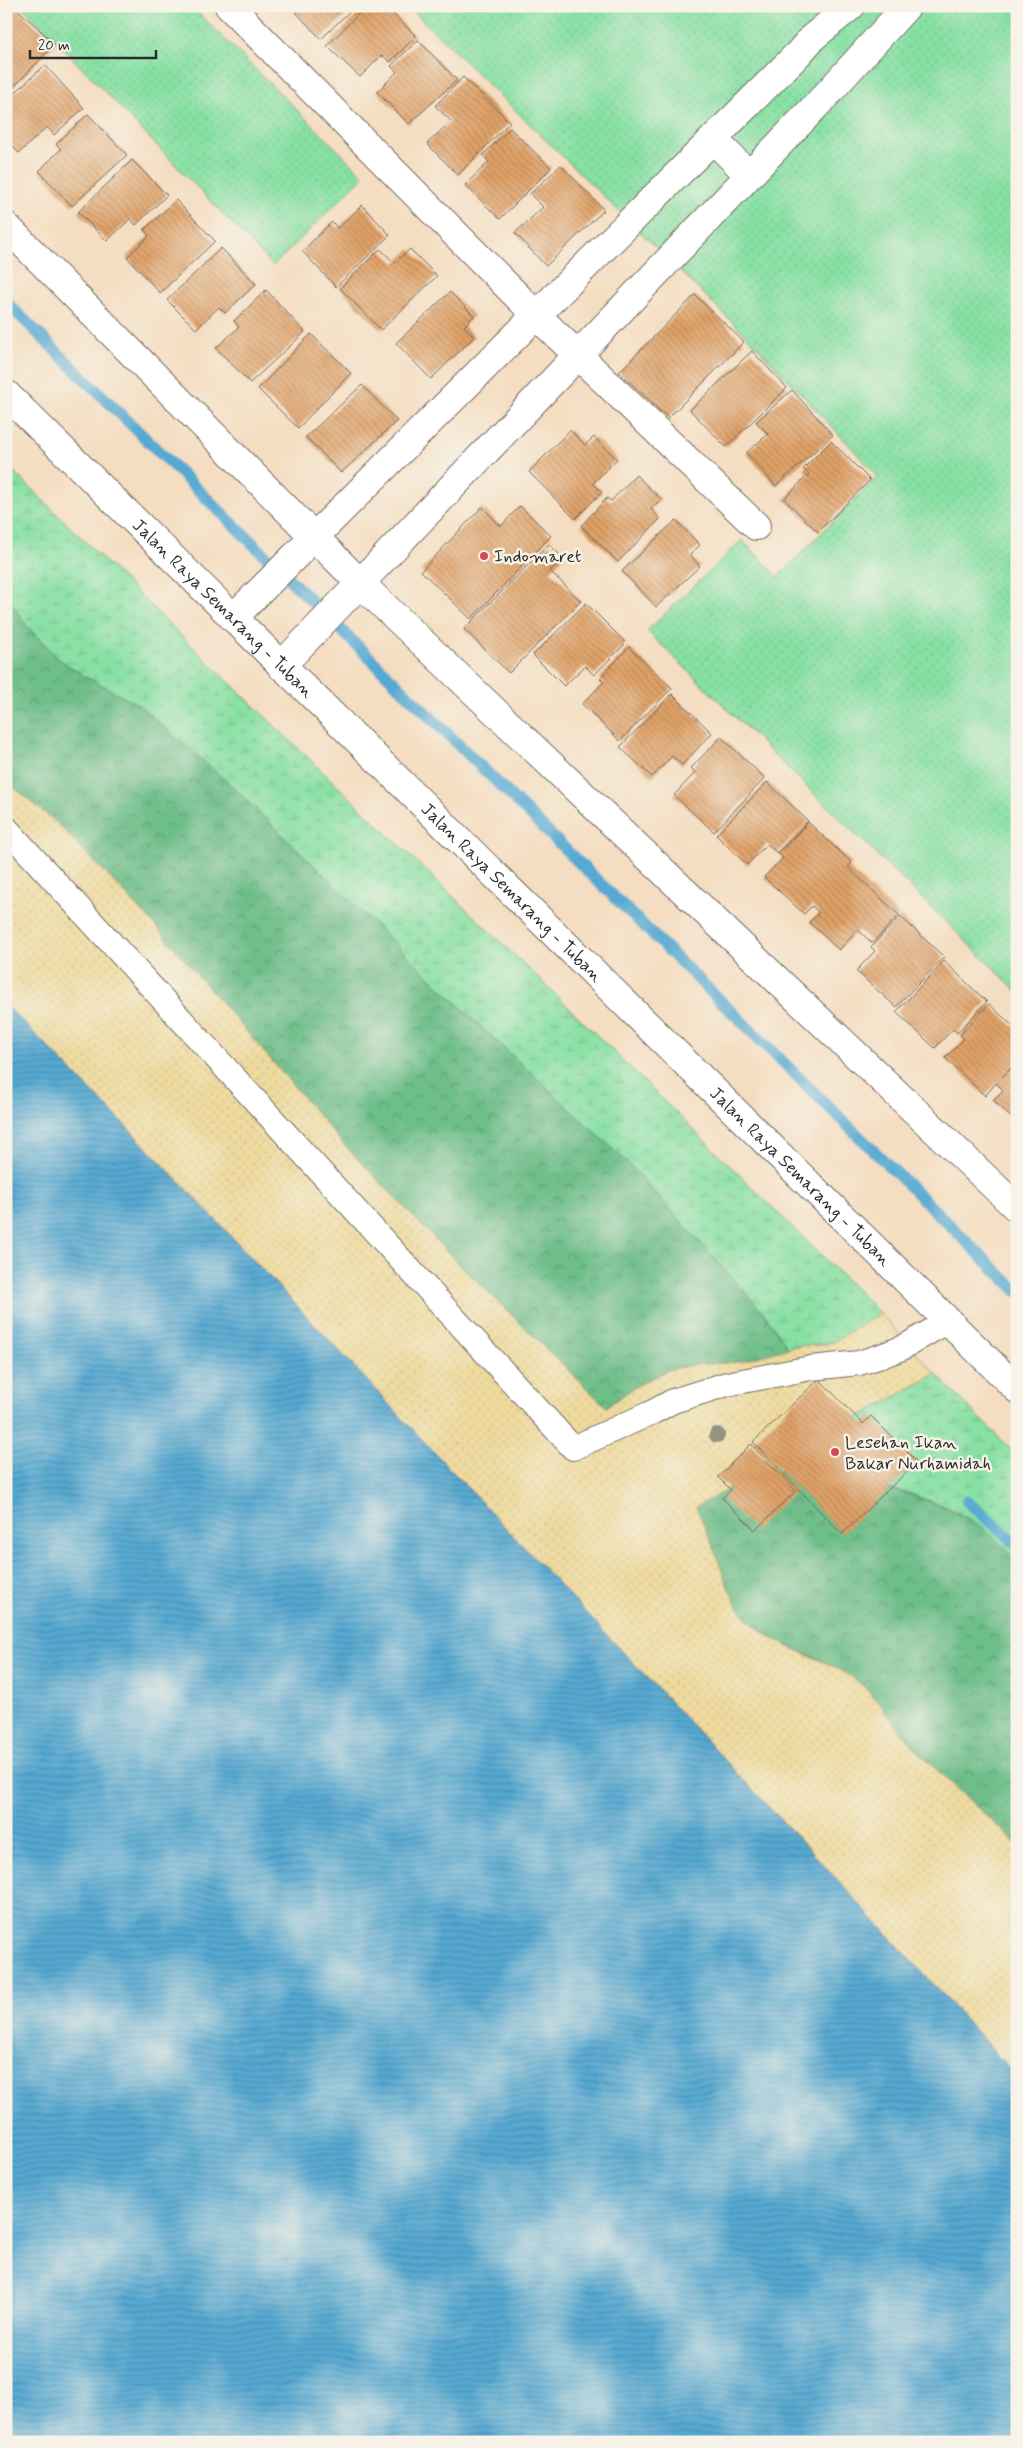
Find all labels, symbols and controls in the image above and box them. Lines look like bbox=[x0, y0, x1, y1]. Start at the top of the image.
scale bar bbox=[30, 28, 156, 60]
text: 20 m bbox=[38, 36, 70, 56]
street label: Jalan Raya Semarang - Tuban bbox=[127, 514, 319, 704]
place label: Indomaret bbox=[494, 545, 582, 569]
marker: Indomaret bbox=[478, 550, 490, 562]
street label: Jalan Raya Semarang - Tuban bbox=[415, 798, 607, 988]
street label: Jalan Raya Semarang - Tuban bbox=[704, 1082, 896, 1272]
place label: Lesehan Ikan Bakar Nurhamidah bbox=[845, 1431, 991, 1476]
marker: Lesehan Ikan Bakar Nurhamidah bbox=[829, 1446, 841, 1458]

